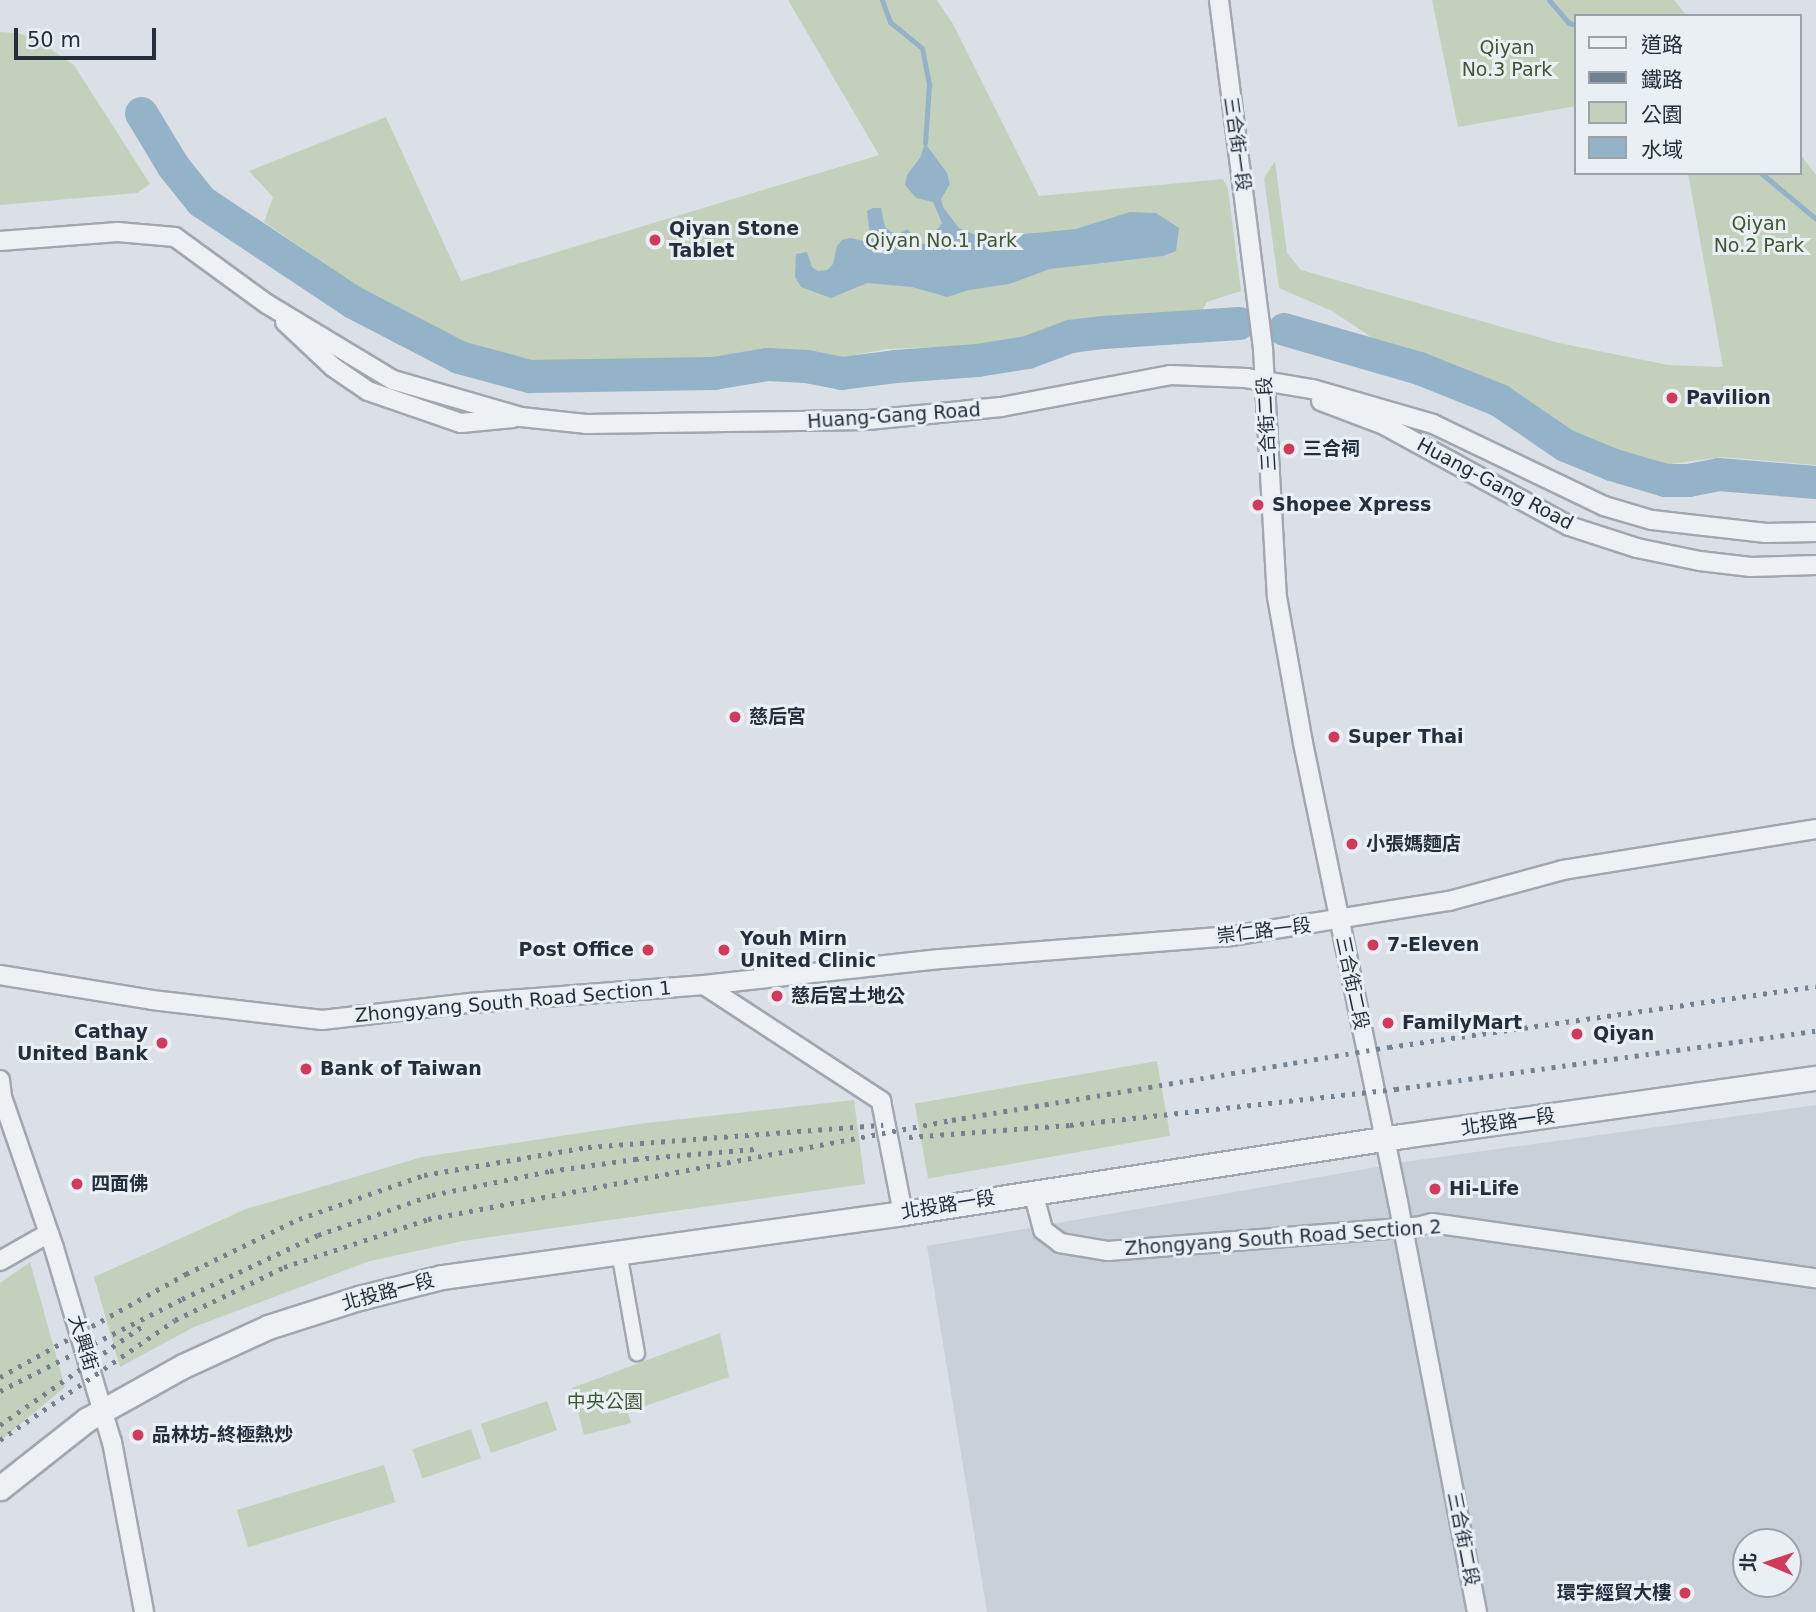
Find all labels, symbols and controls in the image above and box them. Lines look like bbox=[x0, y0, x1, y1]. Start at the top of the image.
scale bar bbox=[18, 14, 159, 58]
legend bbox=[1574, 14, 1802, 175]
text: 50 m bbox=[27, 28, 81, 52]
text: 道路 bbox=[1641, 33, 1683, 57]
park label: Qiyan No.3 Park bbox=[1462, 37, 1552, 81]
text: 鐵路 bbox=[1641, 68, 1683, 92]
street label: 三合街一段 bbox=[1219, 95, 1255, 193]
text: 公園 bbox=[1641, 103, 1683, 127]
text: 水域 bbox=[1641, 138, 1683, 162]
park label: Qiyan No.2 Park bbox=[1714, 213, 1804, 257]
place label: Qiyan Stone Tablet bbox=[669, 218, 799, 262]
park label: Qiyan No.1 Park bbox=[865, 230, 1017, 252]
marker: Qiyan Stone Tablet bbox=[647, 232, 663, 248]
street label: 三合街二段 bbox=[1253, 376, 1281, 472]
place label: Pavilion bbox=[1686, 387, 1771, 409]
marker: Pavilion bbox=[1664, 390, 1680, 406]
street label: Huang-Gang Road bbox=[807, 399, 981, 433]
street label: Huang-Gang Road bbox=[1413, 433, 1577, 535]
place label: 三合祠 bbox=[1303, 438, 1360, 460]
marker: 三合祠 bbox=[1281, 441, 1297, 457]
place label: Shopee Xpress bbox=[1272, 494, 1431, 516]
marker: Shopee Xpress bbox=[1250, 497, 1266, 513]
place label: 慈后宮 bbox=[749, 706, 806, 728]
marker: 慈后宮 bbox=[727, 709, 743, 725]
place label: Super Thai bbox=[1348, 726, 1464, 748]
marker: Super Thai bbox=[1326, 729, 1342, 745]
place label: 小張媽麵店 bbox=[1366, 833, 1461, 855]
marker: 小張媽麵店 bbox=[1344, 836, 1360, 852]
street label: 崇仁路一段 bbox=[1215, 914, 1313, 948]
place label: Youh Mirn United Clinic bbox=[740, 928, 876, 972]
street label: 三合街二段 bbox=[1331, 934, 1373, 1032]
place label: 7-Eleven bbox=[1387, 934, 1479, 956]
marker: 7-Eleven bbox=[1365, 937, 1381, 953]
place label: Post Office bbox=[519, 939, 634, 961]
marker: Youh Mirn United Clinic bbox=[714, 940, 734, 960]
marker: Post Office bbox=[640, 942, 656, 958]
street label: Zhongyang South Road Section 1 bbox=[354, 977, 672, 1027]
place label: 慈后宮土地公 bbox=[791, 985, 905, 1007]
marker: 慈后宮土地公 bbox=[769, 988, 785, 1004]
place label: FamilyMart bbox=[1402, 1012, 1522, 1034]
marker: FamilyMart bbox=[1380, 1015, 1396, 1031]
place label: Cathay United Bank bbox=[17, 1021, 148, 1065]
place label: Qiyan bbox=[1593, 1023, 1654, 1045]
marker: Qiyan bbox=[1567, 1024, 1587, 1044]
marker: Cathay United Bank bbox=[154, 1035, 170, 1051]
place label: Bank of Taiwan bbox=[320, 1058, 482, 1080]
marker: Bank of Taiwan bbox=[298, 1061, 314, 1077]
street label: 北投路一段 bbox=[1459, 1104, 1557, 1140]
place label: 四面佛 bbox=[91, 1173, 148, 1195]
marker: 四面佛 bbox=[69, 1176, 85, 1192]
place label: Hi-Life bbox=[1449, 1178, 1519, 1200]
marker: Hi-Life bbox=[1427, 1181, 1443, 1197]
street label: 北投路一段 bbox=[899, 1186, 997, 1224]
street label: Zhongyang South Road Section 2 bbox=[1124, 1216, 1442, 1260]
street label: 北投路一段 bbox=[339, 1269, 437, 1315]
street label: 大興街 bbox=[64, 1312, 102, 1374]
park label: 中央公園 bbox=[567, 1391, 643, 1413]
place label: 品林坊-終極熱炒 bbox=[152, 1424, 293, 1446]
marker: 品林坊-終極熱炒 bbox=[130, 1427, 146, 1443]
street label: 三合街二段 bbox=[1443, 1490, 1483, 1588]
north arrow bbox=[1732, 1528, 1802, 1598]
text: 北 bbox=[1737, 1552, 1759, 1572]
place label: 環宇經貿大樓 bbox=[1557, 1582, 1671, 1604]
marker: 環宇經貿大樓 bbox=[1677, 1585, 1693, 1601]

